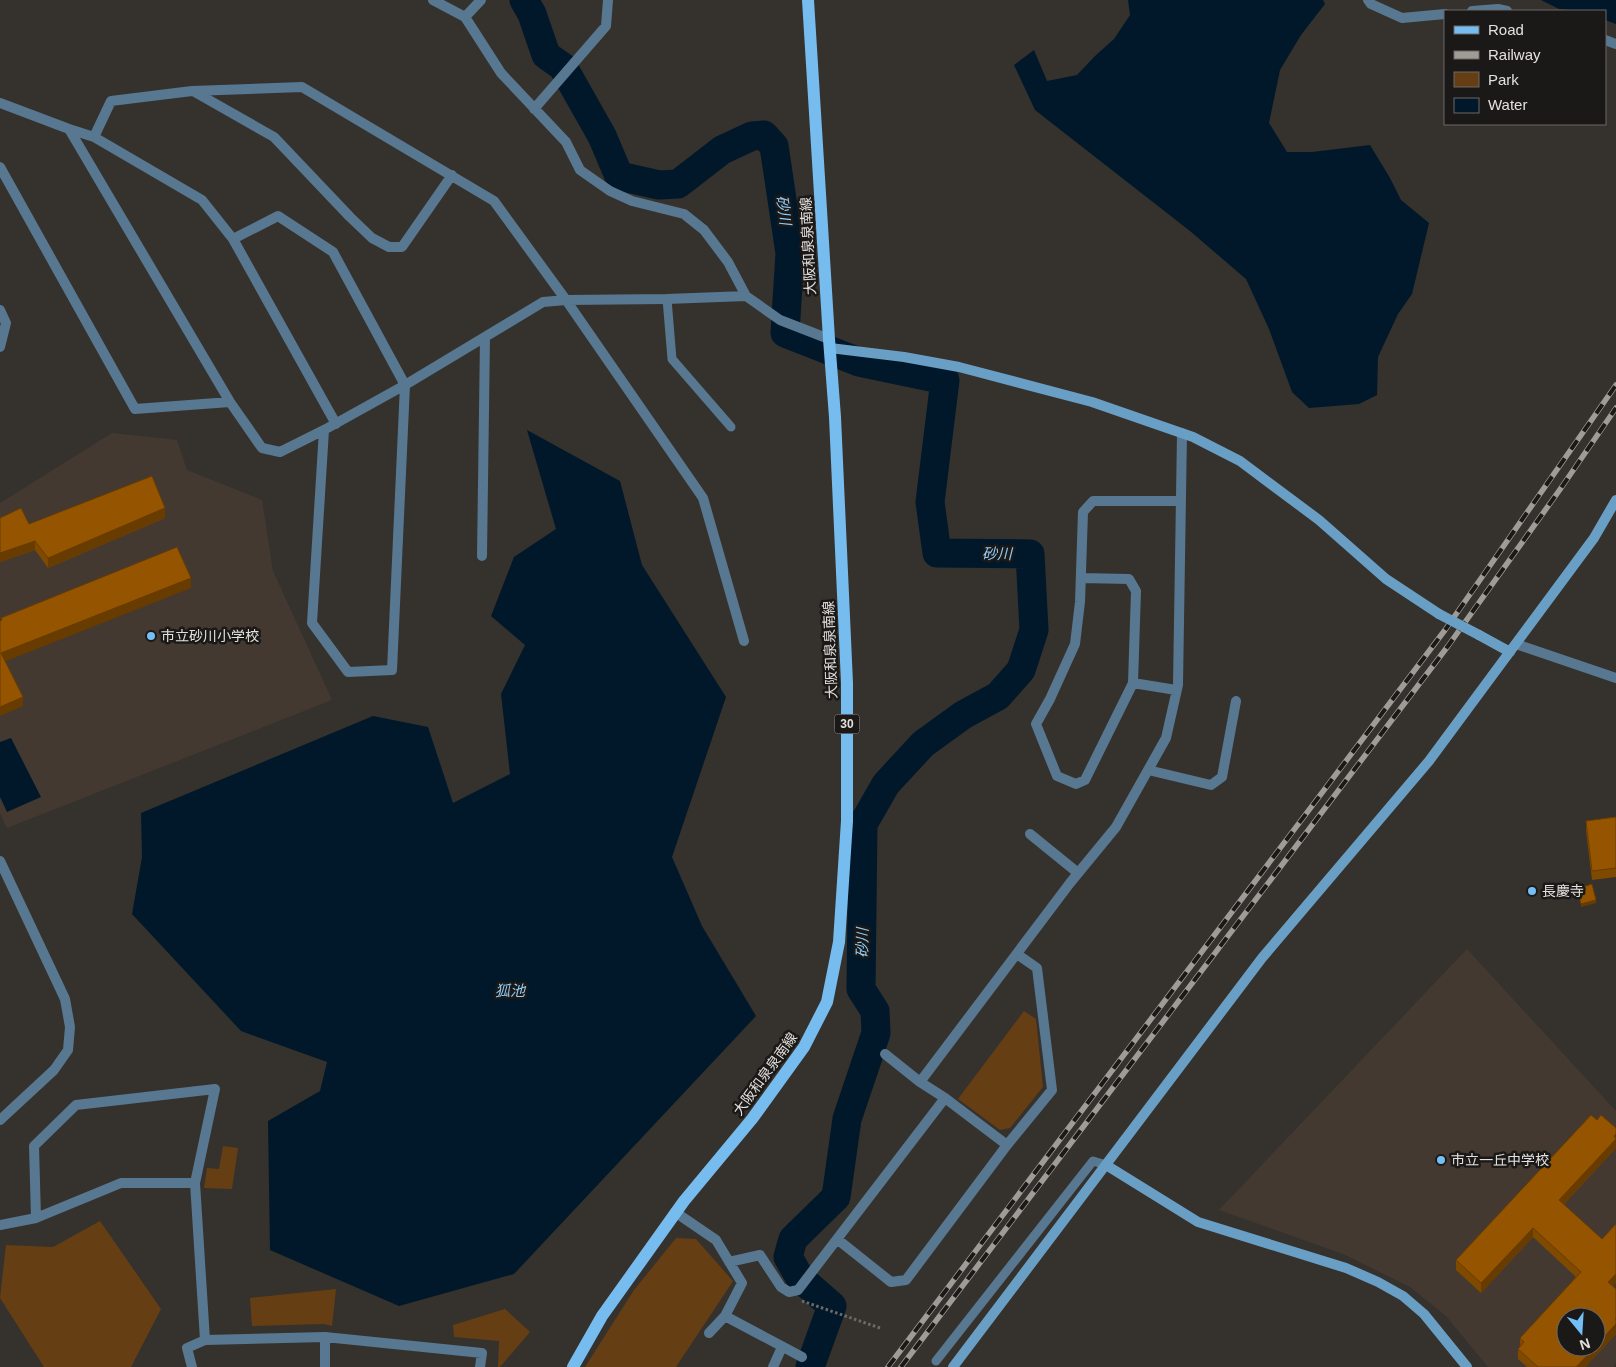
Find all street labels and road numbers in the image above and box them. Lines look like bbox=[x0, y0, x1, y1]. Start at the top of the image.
street label: 大阪和泉泉南線 bbox=[797, 197, 819, 295]
street label: 大阪和泉泉南線 bbox=[820, 601, 840, 699]
road number: 30 bbox=[834, 714, 860, 734]
street label: 大阪和泉泉南線 bbox=[730, 1030, 800, 1118]

